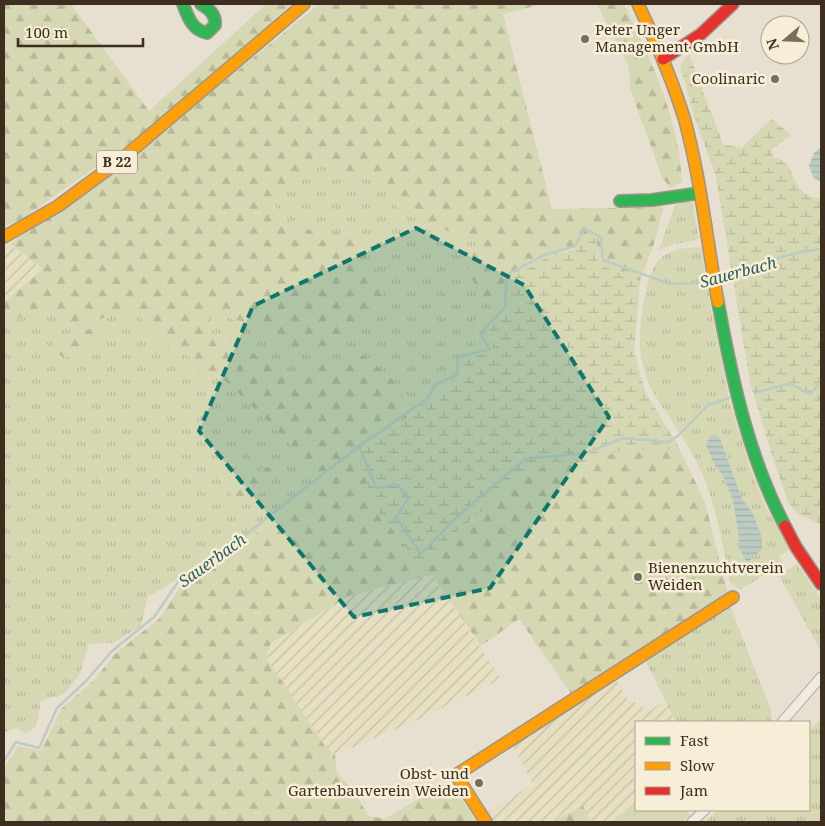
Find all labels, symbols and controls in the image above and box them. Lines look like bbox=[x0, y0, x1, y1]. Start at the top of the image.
scale bar bbox=[18, 15, 142, 47]
north arrow bbox=[760, 15, 810, 65]
place label: Peter Unger Management GmbH bbox=[595, 19, 739, 56]
text: 100 m bbox=[25, 22, 68, 42]
marker: Peter Unger Management GmbH bbox=[579, 33, 591, 45]
text: N bbox=[761, 36, 783, 53]
place label: Coolinaric bbox=[692, 68, 765, 88]
marker: Coolinaric bbox=[769, 73, 781, 85]
road number: B 22 bbox=[97, 150, 137, 173]
water label: Sauerbach bbox=[697, 251, 779, 293]
water label: Sauerbach bbox=[174, 528, 251, 592]
place label: Bienenzuchtverein Weiden bbox=[648, 557, 784, 594]
marker: Bienenzuchtverein Weiden bbox=[632, 571, 644, 583]
legend bbox=[635, 721, 810, 811]
text: Fast bbox=[680, 730, 709, 750]
text: Slow bbox=[680, 755, 714, 775]
place label: Obst- und Gartenbauverein Weiden bbox=[288, 763, 469, 800]
marker: Obst- und Gartenbauverein Weiden bbox=[473, 777, 485, 789]
text: Jam bbox=[679, 780, 708, 800]

